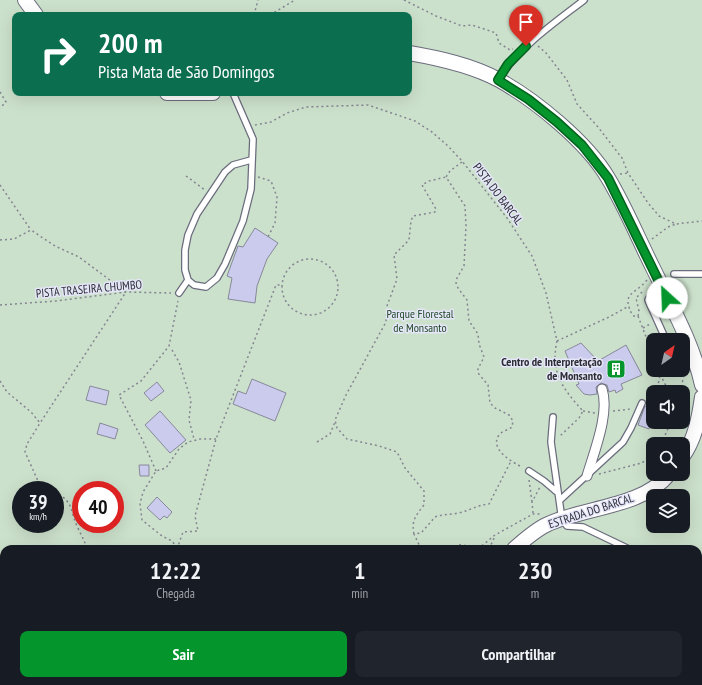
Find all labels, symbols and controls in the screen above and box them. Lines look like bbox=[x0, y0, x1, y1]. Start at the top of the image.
pin bbox=[509, 5, 543, 46]
icon: arrive bbox=[515, 11, 537, 33]
text: 200 m bbox=[98, 24, 162, 61]
icon: right bbox=[32, 28, 84, 80]
text: Pista Mata de São Domingos bbox=[98, 60, 275, 83]
street label: PISTA DO BARCAL bbox=[470, 160, 527, 228]
street label: PISTA TRASEIRA CHUMBO bbox=[35, 276, 143, 301]
position arrow bbox=[646, 277, 688, 319]
park label: Parque Florestal de Monsanto bbox=[386, 306, 454, 335]
north arrow bbox=[646, 333, 690, 377]
map controls bbox=[646, 333, 690, 533]
place label: Centro de Interpretação de Monsanto bbox=[501, 354, 603, 383]
building icon: Centro de Interpretação de Monsanto bbox=[605, 358, 627, 380]
button: sound bbox=[646, 385, 690, 429]
button: search bbox=[646, 437, 690, 481]
speed limit sign: 40 bbox=[72, 481, 124, 533]
text: 39 bbox=[28, 489, 48, 515]
button: layers bbox=[646, 489, 690, 533]
street label: ESTRADA DO BARCAL bbox=[546, 490, 635, 531]
text: km/h bbox=[29, 510, 47, 523]
text: 12:22 bbox=[150, 555, 202, 586]
text: 1 bbox=[354, 555, 365, 586]
text: 230 bbox=[518, 555, 552, 586]
text: Chegada bbox=[156, 585, 195, 602]
text: min bbox=[351, 585, 368, 602]
text: m bbox=[531, 585, 539, 602]
button: Sair bbox=[20, 631, 347, 677]
button: Compartilhar bbox=[355, 631, 682, 677]

